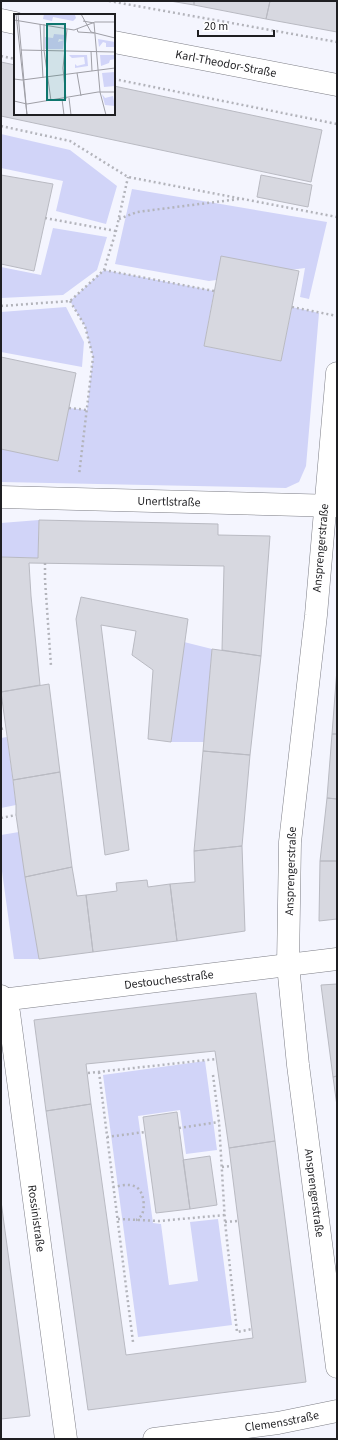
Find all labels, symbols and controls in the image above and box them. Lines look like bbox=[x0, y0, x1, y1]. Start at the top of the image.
scale bar bbox=[198, 12, 274, 38]
inset map bbox=[14, 14, 115, 115]
text: 20 m bbox=[204, 18, 228, 35]
street label: Karl-Theodor-Straße bbox=[174, 46, 278, 82]
street label: Unertlstraße bbox=[137, 492, 201, 511]
street label: Ansprengerstraße bbox=[309, 503, 333, 593]
street label: Ansprengerstraße bbox=[281, 826, 301, 916]
street label: Destouchesstraße bbox=[123, 966, 214, 993]
street label: Ansprengerstraße bbox=[300, 1148, 329, 1238]
street label: Rossinistraße bbox=[24, 1184, 49, 1253]
street label: Clemensstraße bbox=[244, 1406, 320, 1436]

